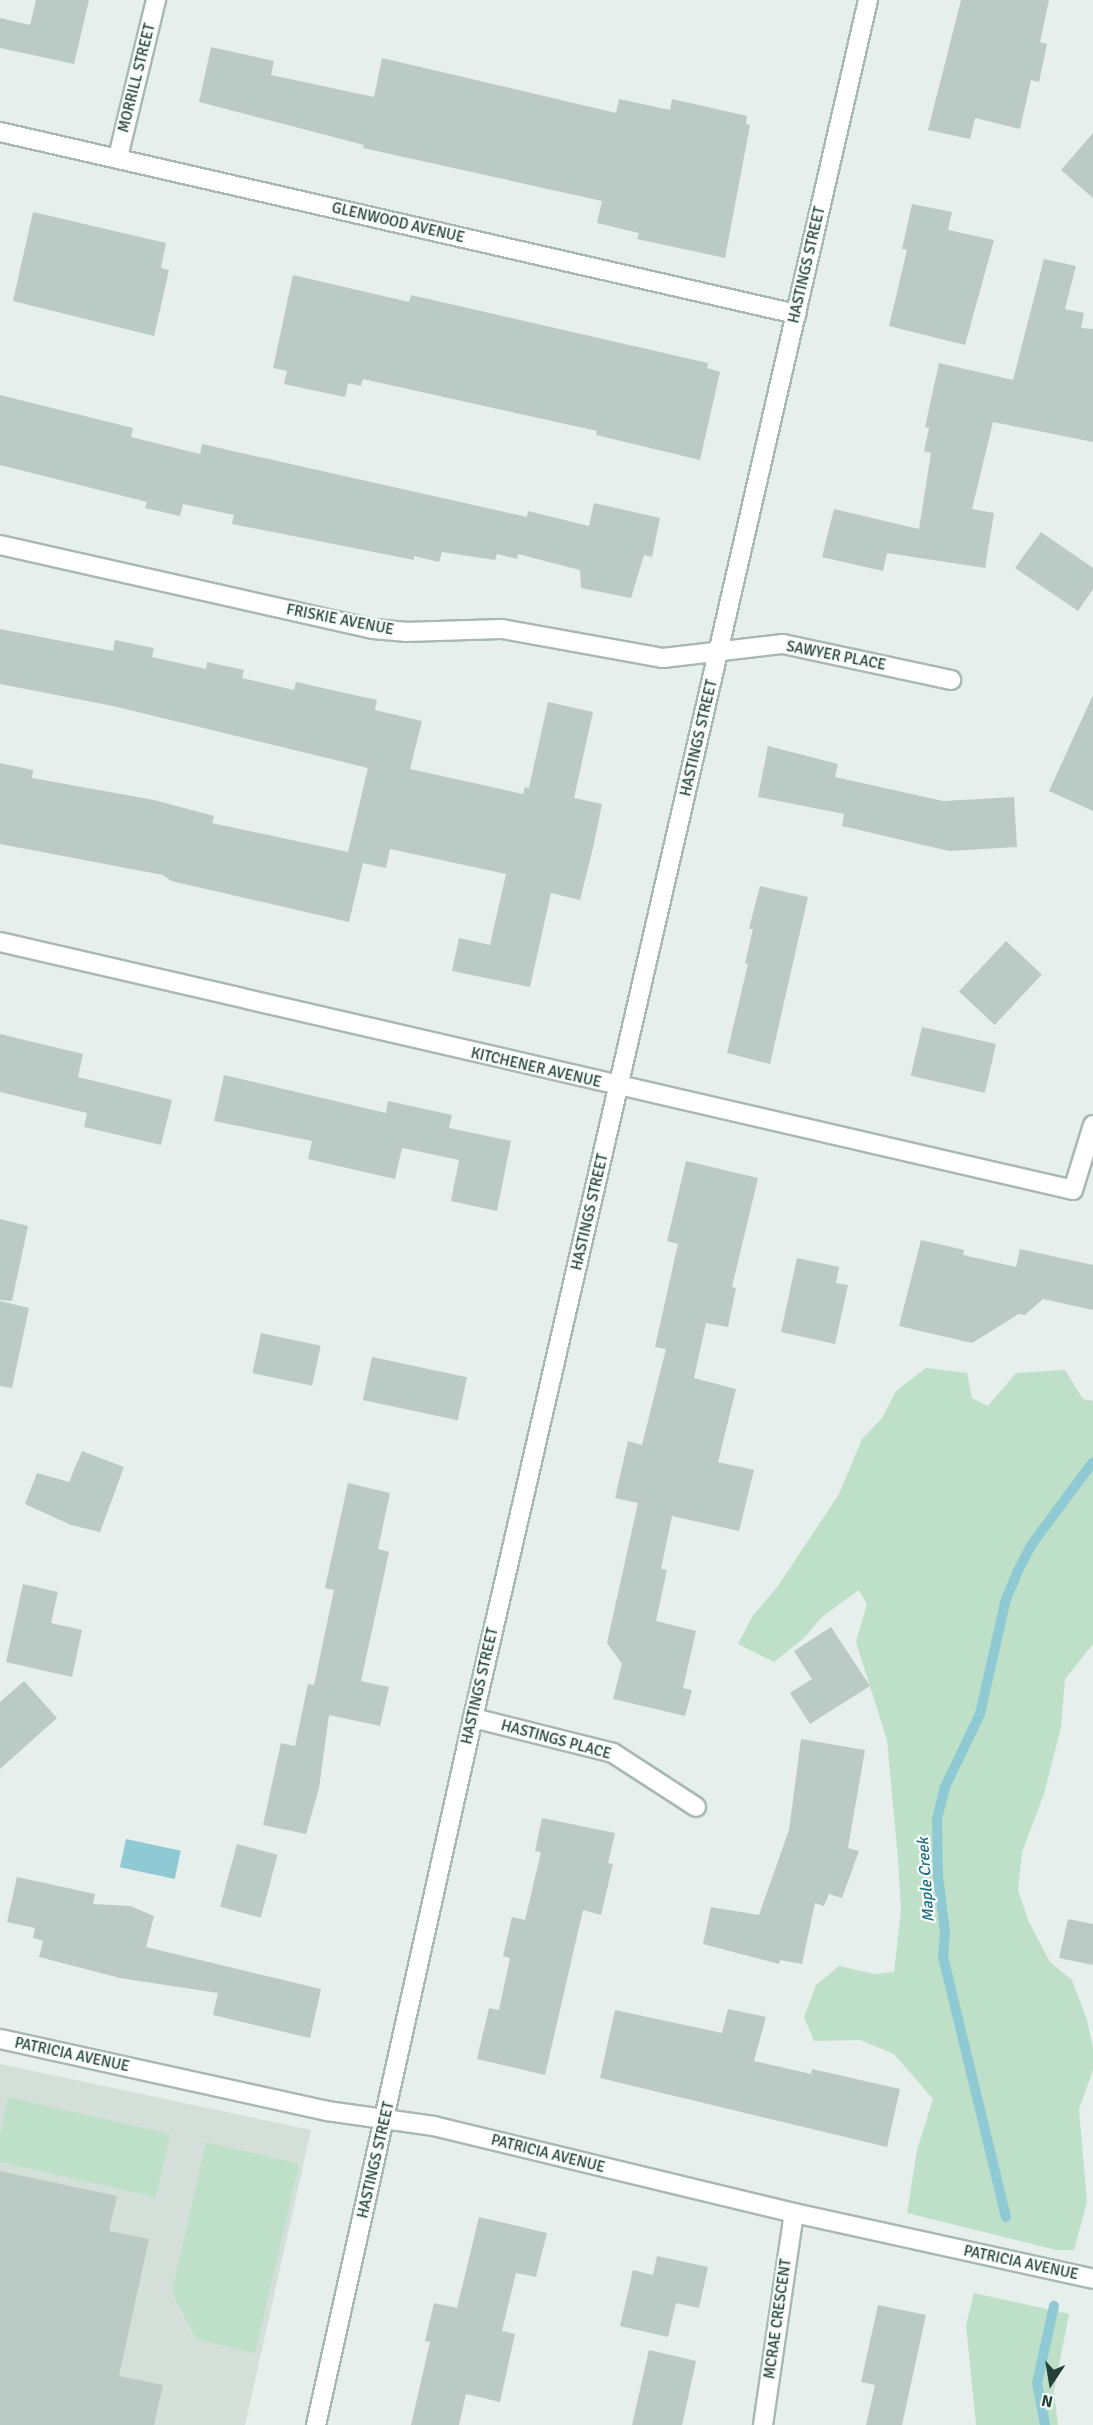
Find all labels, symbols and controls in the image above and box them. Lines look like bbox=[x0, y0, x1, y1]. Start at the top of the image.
street label: MORRILL STREET bbox=[115, 22, 159, 134]
street label: GLENWOOD AVENUE bbox=[330, 199, 466, 247]
street label: HASTINGS STREET bbox=[785, 205, 829, 325]
street label: FRISKIE AVENUE bbox=[285, 601, 395, 639]
street label: SAWYER PLACE bbox=[785, 638, 887, 674]
street label: HASTINGS STREET bbox=[677, 678, 721, 798]
street label: KITCHENER AVENUE bbox=[469, 1044, 603, 1092]
street label: HASTINGS STREET bbox=[568, 1152, 612, 1272]
street label: HASTINGS STREET bbox=[458, 1626, 502, 1746]
street label: HASTINGS PLACE bbox=[499, 1717, 613, 1763]
water label: Maple Creek bbox=[913, 1837, 939, 1923]
street label: PATRICIA AVENUE bbox=[13, 2034, 131, 2076]
street label: HASTINGS STREET bbox=[354, 2100, 398, 2220]
street label: PATRICIA AVENUE bbox=[489, 2131, 607, 2177]
street label: PATRICIA AVENUE bbox=[962, 2242, 1080, 2284]
street label: MCRAE CRESCENT bbox=[761, 2258, 795, 2380]
north arrow bbox=[1021, 2353, 1081, 2413]
text: N bbox=[1040, 2390, 1055, 2412]

